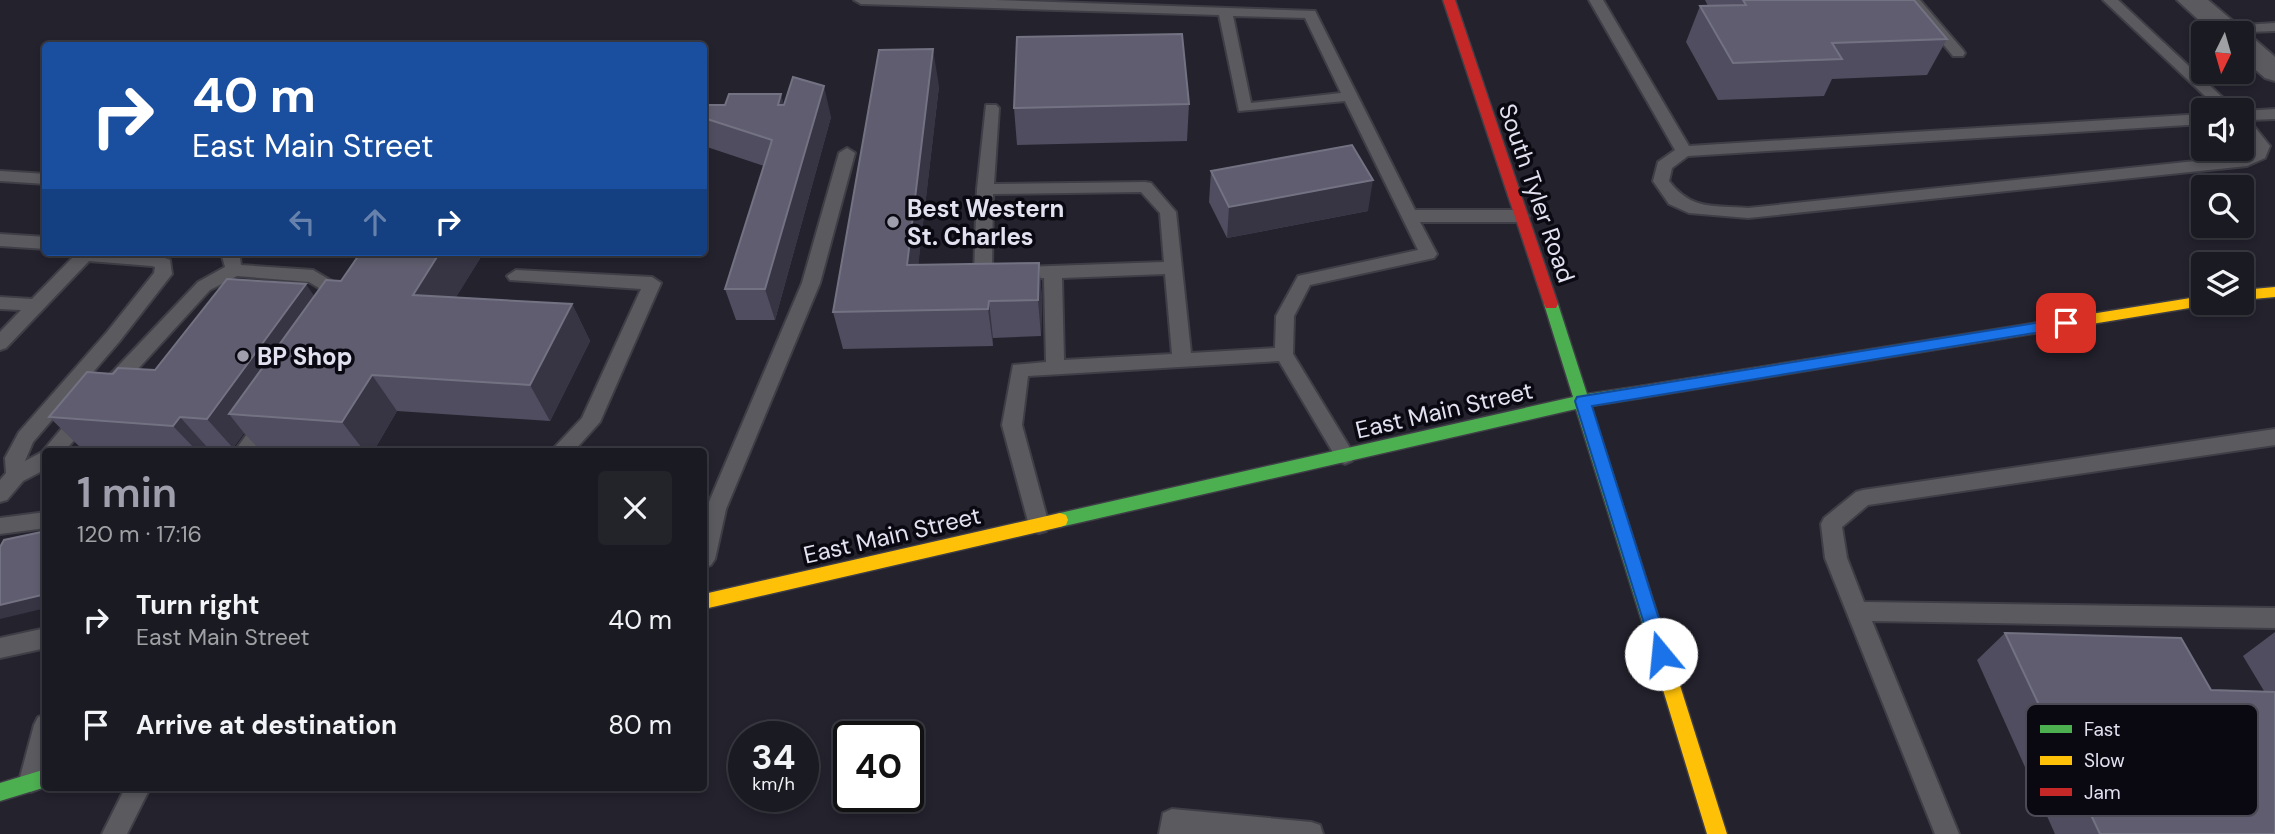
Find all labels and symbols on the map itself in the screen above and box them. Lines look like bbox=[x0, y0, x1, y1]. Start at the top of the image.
north arrow bbox=[2191, 21, 2254, 84]
street label: South Tyler Road bbox=[1492, 99, 1582, 287]
place label: Best Western St. Charles bbox=[907, 193, 1064, 252]
marker: Best Western St. Charles bbox=[885, 214, 901, 230]
pin bbox=[2036, 293, 2096, 353]
place label: BP Shop bbox=[257, 341, 352, 372]
marker: BP Shop bbox=[235, 348, 251, 364]
street label: East Main Street bbox=[1352, 375, 1536, 445]
street label: East Main Street bbox=[800, 500, 984, 570]
position arrow bbox=[1624, 617, 1698, 691]
legend bbox=[2026, 704, 2258, 816]
text: Fast bbox=[2084, 717, 2120, 742]
speed limit sign: 40 bbox=[833, 721, 924, 812]
text: Slow bbox=[2084, 748, 2125, 773]
text: Jam bbox=[2084, 780, 2121, 805]

